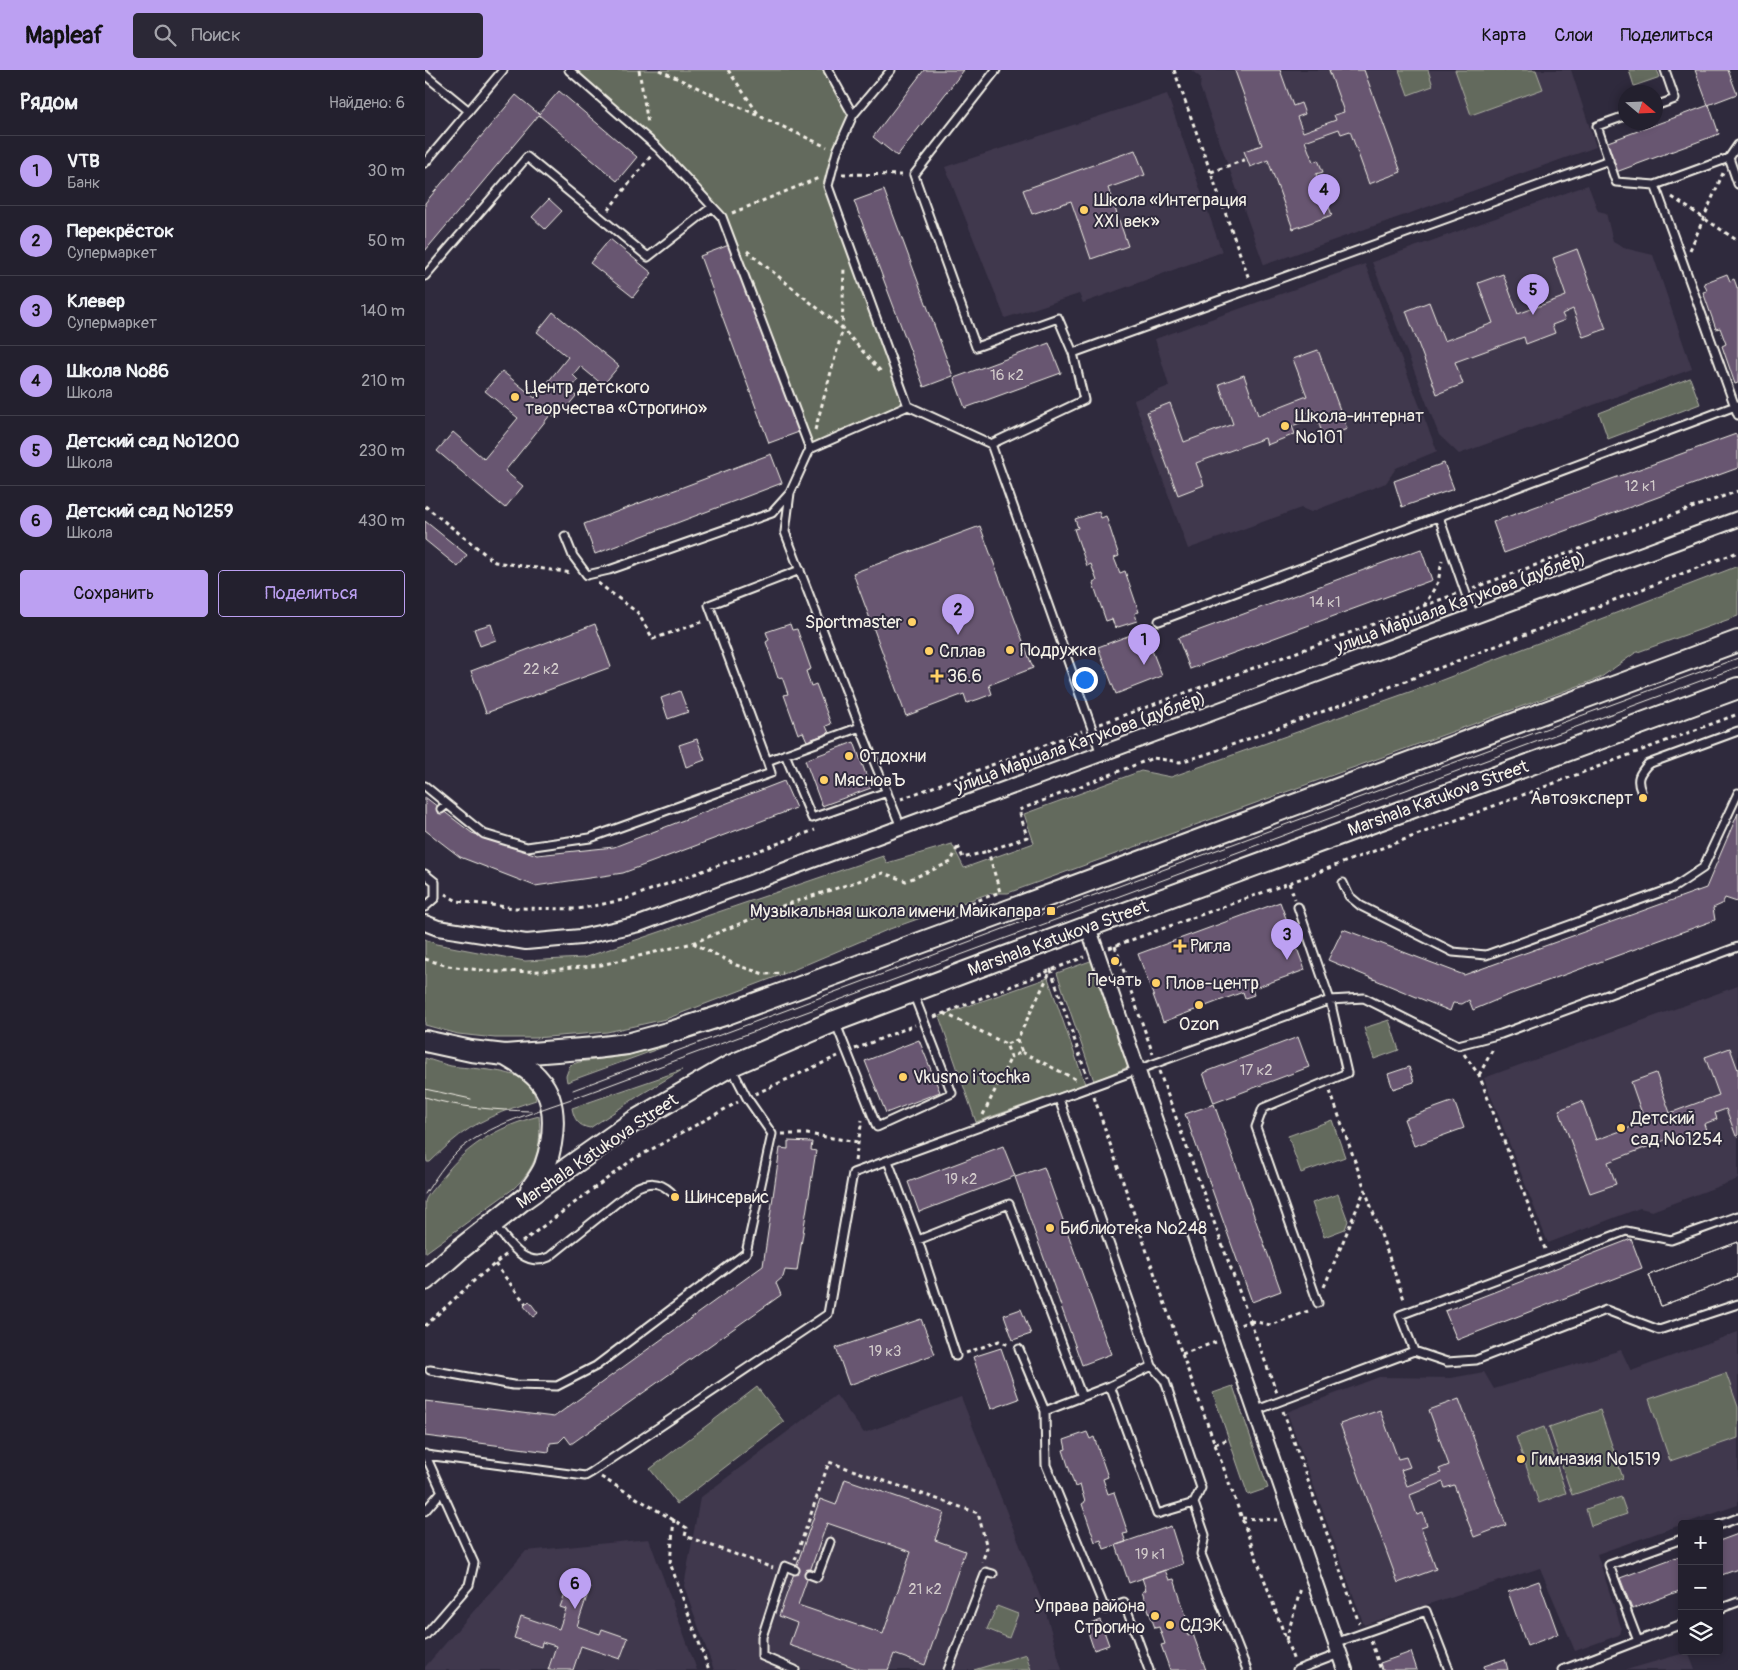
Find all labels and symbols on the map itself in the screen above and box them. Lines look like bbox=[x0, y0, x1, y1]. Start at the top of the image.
north arrow bbox=[1618, 85, 1663, 130]
pin: 4 bbox=[1308, 174, 1340, 215]
place label: Школа «Интеграция XXI век» bbox=[1094, 189, 1247, 233]
marker: Школа «Интеграция XXI век» bbox=[1078, 204, 1090, 216]
pin: 5 bbox=[1517, 274, 1549, 315]
house number: 16 к2 bbox=[990, 366, 1024, 385]
place label: Центр детского творчества «Строгино» bbox=[525, 376, 707, 420]
marker: Центр детского творчества «Строгино» bbox=[509, 391, 521, 403]
place label: Школа-интернат №101 bbox=[1295, 405, 1424, 449]
marker: Школа-интернат №101 bbox=[1279, 420, 1291, 432]
house number: 12 к1 bbox=[1624, 477, 1656, 496]
street label: улица Маршала Катукова (дублёр) bbox=[1331, 546, 1589, 659]
house number: 14 к1 bbox=[1309, 593, 1341, 612]
pin: 2 bbox=[942, 594, 974, 635]
place label: Sportmaster bbox=[805, 611, 903, 634]
marker: Sportmaster bbox=[906, 616, 918, 628]
pin: 1 bbox=[1128, 624, 1160, 665]
place label: Подружка bbox=[1020, 639, 1097, 662]
place label: Сплав bbox=[939, 640, 986, 663]
marker: Подружка bbox=[1004, 644, 1016, 656]
marker: Сплав bbox=[923, 645, 935, 657]
house number: 22 к2 bbox=[523, 660, 559, 679]
place label: 36.6 bbox=[947, 665, 982, 688]
your location bbox=[1072, 667, 1098, 693]
marker: 36.6 bbox=[931, 670, 943, 682]
street label: улица Маршала Катукова (дублёр) bbox=[951, 686, 1209, 799]
place label: Отдохни bbox=[859, 745, 926, 768]
marker: Отдохни bbox=[843, 750, 855, 762]
street label: Marshala Katukova Street bbox=[1345, 755, 1532, 842]
place label: МясновЪ bbox=[834, 769, 905, 792]
marker: МясновЪ bbox=[818, 774, 830, 786]
place label: Автоэксперт bbox=[1530, 787, 1633, 810]
marker: Автоэксперт bbox=[1637, 792, 1649, 804]
street label: Marshala Katukova Street bbox=[965, 895, 1152, 982]
place label: Музыкальная школа имени Майкапара bbox=[750, 900, 1041, 923]
marker: Музыкальная школа имени Майкапара bbox=[1045, 905, 1057, 917]
pin: 3 bbox=[1271, 919, 1303, 960]
place label: Ригла bbox=[1190, 935, 1231, 958]
marker: Ригла bbox=[1174, 940, 1186, 952]
marker: Печать bbox=[1109, 955, 1121, 967]
place label: Печать bbox=[1088, 969, 1142, 992]
place label: Плов-центр bbox=[1166, 972, 1259, 995]
marker: Плов-центр bbox=[1150, 977, 1162, 989]
marker: Ozon bbox=[1193, 999, 1205, 1011]
place label: Ozon bbox=[1179, 1013, 1219, 1036]
house number: 17 к2 bbox=[1239, 1061, 1273, 1080]
place label: Vkusno i tochka bbox=[913, 1066, 1030, 1089]
marker: Vkusno i tochka bbox=[897, 1071, 909, 1083]
street label: Marshala Katukova Street bbox=[512, 1088, 683, 1214]
place label: Детский сад №1254 bbox=[1630, 1107, 1723, 1151]
marker: Детский сад №1254 bbox=[1615, 1122, 1627, 1134]
house number: 19 к2 bbox=[945, 1170, 977, 1189]
place label: Шинсервис bbox=[685, 1186, 769, 1209]
marker: Шинсервис bbox=[669, 1191, 681, 1203]
place label: Библиотека №248 bbox=[1060, 1217, 1207, 1240]
marker: Библиотека №248 bbox=[1044, 1222, 1056, 1234]
house number: 19 к3 bbox=[869, 1342, 901, 1361]
place label: Гимназия №1519 bbox=[1531, 1448, 1661, 1471]
marker: Гимназия №1519 bbox=[1515, 1453, 1527, 1465]
house number: 19 к1 bbox=[1135, 1545, 1165, 1564]
pin: 6 bbox=[559, 1568, 591, 1609]
house number: 21 к2 bbox=[908, 1580, 942, 1599]
place label: Управа района Строгино bbox=[1035, 1595, 1145, 1639]
marker: Управа района Строгино bbox=[1149, 1610, 1161, 1622]
place label: СДЭК bbox=[1180, 1614, 1223, 1637]
marker: СДЭК bbox=[1164, 1619, 1176, 1631]

